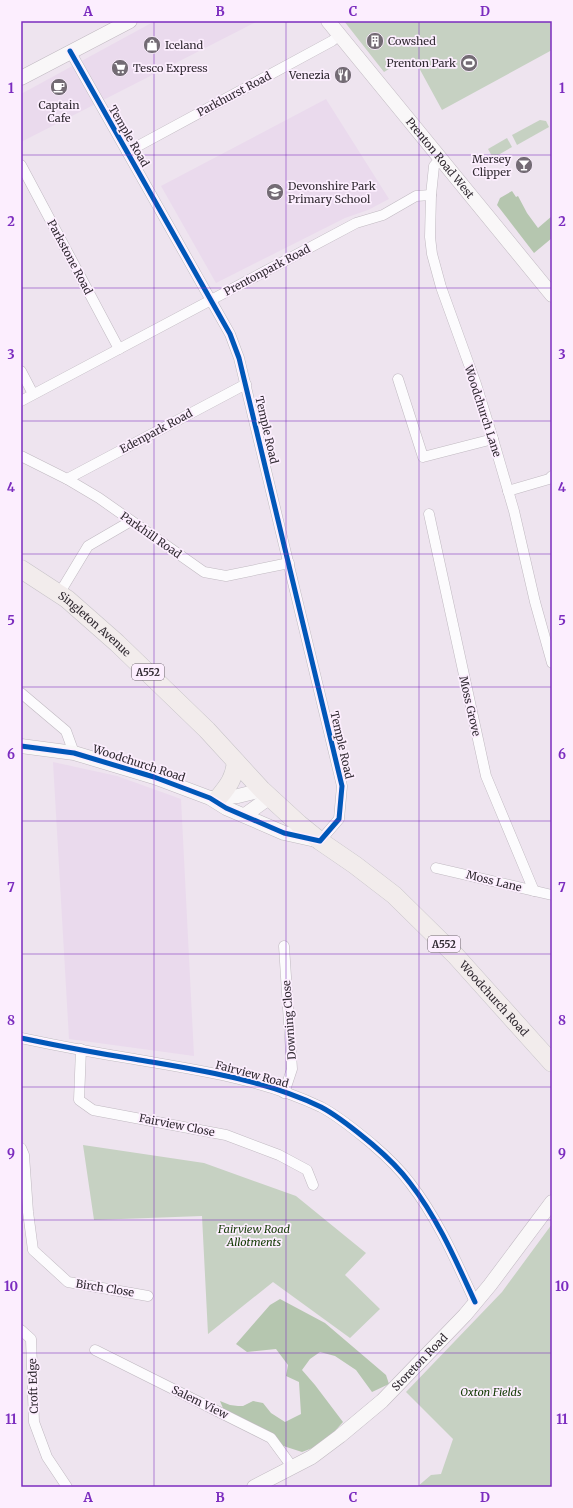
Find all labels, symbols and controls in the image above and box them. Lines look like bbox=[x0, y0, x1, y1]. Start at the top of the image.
text: A bbox=[82, 3, 93, 20]
text: B bbox=[215, 3, 225, 20]
text: C bbox=[349, 3, 358, 20]
text: D bbox=[480, 3, 490, 20]
building icon: Cowshed bbox=[365, 31, 385, 51]
place label: Cowshed bbox=[388, 34, 436, 48]
shop icon: Iceland bbox=[142, 35, 162, 55]
place label: Iceland bbox=[165, 38, 204, 52]
sports icon: Prenton Park bbox=[459, 53, 479, 73]
place label: Prenton Park bbox=[387, 56, 456, 70]
supermarket icon: Tesco Express bbox=[110, 58, 130, 78]
place label: Tesco Express bbox=[133, 61, 208, 75]
restaurant icon: Venezia bbox=[333, 65, 353, 85]
street label: Parkhurst Road bbox=[194, 68, 274, 119]
place label: Venezia bbox=[288, 68, 330, 82]
cafe icon: Captain Cafe bbox=[49, 77, 69, 97]
text: 1 bbox=[8, 80, 14, 97]
text: 1 bbox=[559, 80, 565, 97]
place label: Captain Cafe bbox=[39, 98, 80, 125]
street label: Temple Road bbox=[106, 103, 152, 170]
street label: Prenton Road West bbox=[403, 115, 478, 202]
place label: Mersey Clipper bbox=[472, 152, 512, 179]
bar icon: Mersey Clipper bbox=[514, 155, 534, 175]
place label: Devonshire Park Primary School bbox=[288, 179, 376, 206]
school or university icon: Devonshire Park Primary School bbox=[265, 182, 285, 202]
text: 2 bbox=[7, 213, 15, 230]
text: 2 bbox=[558, 213, 566, 230]
street label: Parkstone Road bbox=[44, 217, 96, 297]
street label: Prentonpark Road bbox=[221, 241, 313, 299]
text: 3 bbox=[7, 346, 15, 363]
text: 3 bbox=[558, 346, 566, 363]
street label: Woodchurch Lane bbox=[461, 362, 505, 459]
street label: Temple Road bbox=[252, 395, 282, 465]
street label: Edenpark Road bbox=[117, 406, 195, 456]
text: 4 bbox=[7, 479, 16, 496]
text: 4 bbox=[558, 479, 567, 496]
street label: Parkhill Road bbox=[118, 509, 185, 561]
street label: Singleton Avenue bbox=[56, 588, 134, 660]
text: 5 bbox=[7, 612, 15, 629]
text: 5 bbox=[558, 612, 566, 629]
road number: A552 bbox=[132, 664, 164, 680]
street label: Moss Grove bbox=[456, 675, 484, 738]
street label: Temple Road bbox=[327, 710, 357, 780]
street label: Woodchurch Road bbox=[90, 741, 187, 785]
text: 6 bbox=[7, 746, 15, 763]
text: 6 bbox=[558, 746, 566, 763]
street label: Moss Lane bbox=[465, 867, 523, 895]
text: 7 bbox=[7, 879, 15, 896]
text: 7 bbox=[558, 879, 566, 896]
road number: A552 bbox=[428, 936, 460, 952]
street label: Woodchurch Road bbox=[456, 957, 532, 1039]
street label: Downing Close bbox=[279, 979, 299, 1060]
text: 8 bbox=[7, 1012, 15, 1029]
text: 8 bbox=[558, 1012, 566, 1029]
street label: Fairview Road bbox=[214, 1058, 290, 1091]
street label: Fairview Close bbox=[138, 1111, 216, 1139]
text: 9 bbox=[7, 1145, 15, 1162]
text: 9 bbox=[558, 1145, 566, 1162]
park label: Fairview Road Allotments bbox=[217, 1222, 291, 1249]
street label: Birch Close bbox=[75, 1276, 135, 1300]
text: 10 bbox=[4, 1278, 18, 1295]
text: 10 bbox=[555, 1278, 569, 1295]
street label: Storeton Road bbox=[389, 1330, 451, 1394]
street label: Croft Edge bbox=[25, 1358, 41, 1414]
street label: Salem View bbox=[169, 1382, 231, 1422]
park label: Oxton Fields bbox=[460, 1385, 522, 1399]
text: 11 bbox=[5, 1411, 17, 1428]
text: 11 bbox=[556, 1411, 568, 1428]
text: A bbox=[82, 1489, 93, 1506]
text: B bbox=[215, 1489, 225, 1506]
text: C bbox=[349, 1489, 358, 1506]
text: D bbox=[480, 1489, 490, 1506]

